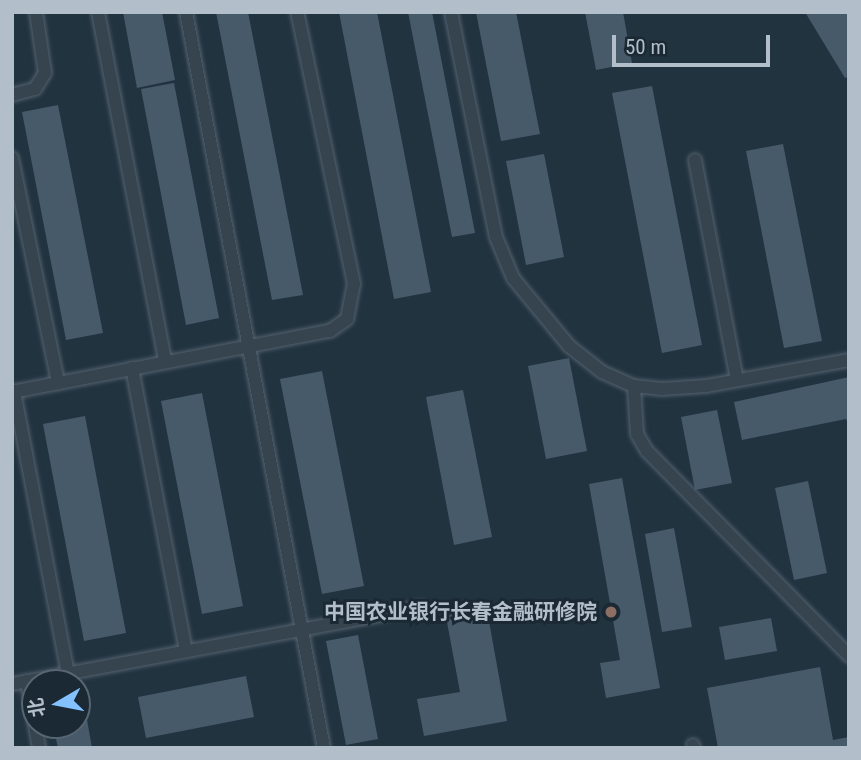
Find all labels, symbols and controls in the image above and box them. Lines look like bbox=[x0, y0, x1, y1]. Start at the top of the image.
scale bar bbox=[616, 21, 774, 65]
text: 50 m bbox=[625, 35, 666, 59]
place label: 中国农业银行长春金融研修院 bbox=[324, 599, 597, 625]
marker: 中国农业银行长春金融研修院 bbox=[603, 604, 619, 620]
north arrow bbox=[21, 669, 91, 739]
text: 北 bbox=[24, 696, 50, 719]

